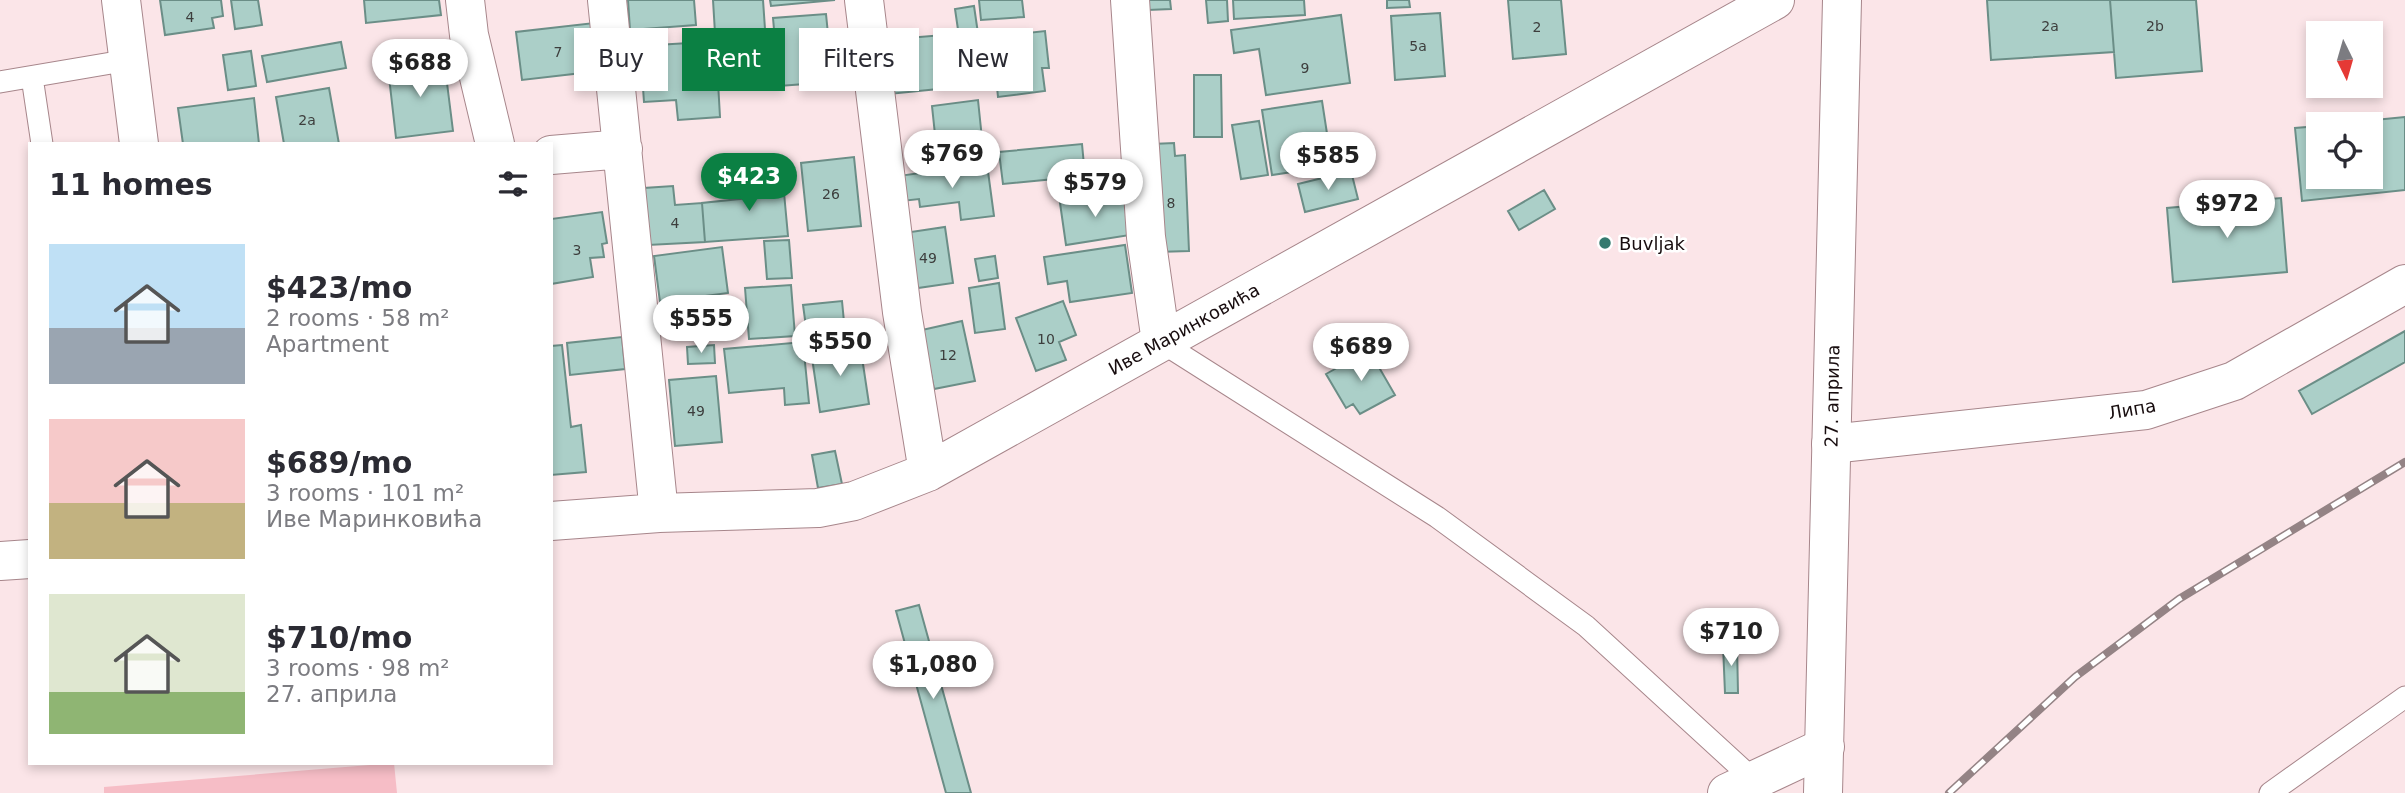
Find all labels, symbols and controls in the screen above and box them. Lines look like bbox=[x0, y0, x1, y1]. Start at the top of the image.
house number: 4 bbox=[186, 9, 195, 25]
house number: 2a bbox=[2041, 18, 2059, 34]
house number: 2b bbox=[2146, 18, 2164, 34]
house number: 2 bbox=[1533, 19, 1541, 35]
north arrow bbox=[2306, 21, 2384, 98]
map controls bbox=[2306, 21, 2383, 189]
chip: Buy bbox=[574, 28, 668, 91]
chip: Rent bbox=[682, 28, 785, 91]
chip: Filters bbox=[799, 28, 919, 91]
chip: New bbox=[933, 28, 1033, 91]
house number: 5a bbox=[1409, 38, 1427, 54]
pin: $688 bbox=[379, 40, 461, 99]
house number: 7 bbox=[554, 44, 562, 60]
text: $688 bbox=[388, 49, 452, 75]
house number: 9 bbox=[1301, 60, 1309, 76]
house number: 2a bbox=[298, 112, 316, 128]
button: locate bbox=[2306, 112, 2383, 189]
pin: $769 bbox=[911, 130, 993, 190]
pin: $585 bbox=[1287, 132, 1369, 192]
text: $769 bbox=[920, 140, 984, 166]
text: $585 bbox=[1296, 142, 1360, 168]
pin: $423 bbox=[708, 154, 790, 213]
pin: $579 bbox=[1054, 160, 1136, 219]
text: $423 bbox=[717, 163, 781, 189]
icon: filters bbox=[494, 165, 532, 203]
text: 11 homes bbox=[49, 167, 213, 202]
text: $579 bbox=[1063, 169, 1127, 195]
pin: $972 bbox=[2186, 180, 2268, 240]
house number: 26 bbox=[822, 186, 840, 202]
text: $972 bbox=[2195, 190, 2259, 216]
house number: 8 bbox=[1167, 195, 1175, 211]
house number: 4 bbox=[671, 215, 680, 231]
place label: Buvljak bbox=[1619, 233, 1685, 254]
marker: Buvljak bbox=[1597, 235, 1613, 251]
house number: 3 bbox=[573, 242, 581, 258]
house number: 49 bbox=[919, 250, 937, 266]
text: $423/mo bbox=[266, 270, 412, 305]
icon: home bbox=[105, 272, 189, 356]
street label: Иве Маринковића bbox=[1105, 279, 1263, 379]
pin: $555 bbox=[660, 296, 742, 355]
text: 2 rooms · 58 m² bbox=[266, 305, 450, 331]
text: $555 bbox=[669, 305, 733, 331]
pin: $550 bbox=[799, 318, 881, 378]
pin: $689 bbox=[1320, 324, 1402, 383]
text: $550 bbox=[808, 328, 872, 354]
text: Apartment bbox=[266, 331, 389, 357]
house number: 10 bbox=[1037, 331, 1055, 347]
text: $689 bbox=[1329, 333, 1393, 359]
street label: 27. априла bbox=[1821, 344, 1843, 448]
house number: 12 bbox=[939, 347, 957, 363]
street label: Липа bbox=[2107, 394, 2157, 424]
house number: 49 bbox=[687, 403, 705, 419]
text: $689/mo bbox=[266, 445, 412, 480]
icon: home bbox=[105, 447, 189, 531]
text: 3 rooms · 101 m² bbox=[266, 480, 464, 506]
text: Иве Маринковића bbox=[266, 506, 482, 532]
pin: $710 bbox=[1690, 608, 1772, 668]
text: $710 bbox=[1699, 618, 1763, 644]
text: $710/mo bbox=[266, 620, 412, 655]
icon: home bbox=[105, 622, 189, 706]
pin: $1,080 bbox=[876, 642, 990, 701]
text: $1,080 bbox=[889, 651, 977, 677]
text: 3 rooms · 98 m² bbox=[266, 655, 450, 681]
text: 27. априла bbox=[266, 681, 397, 707]

